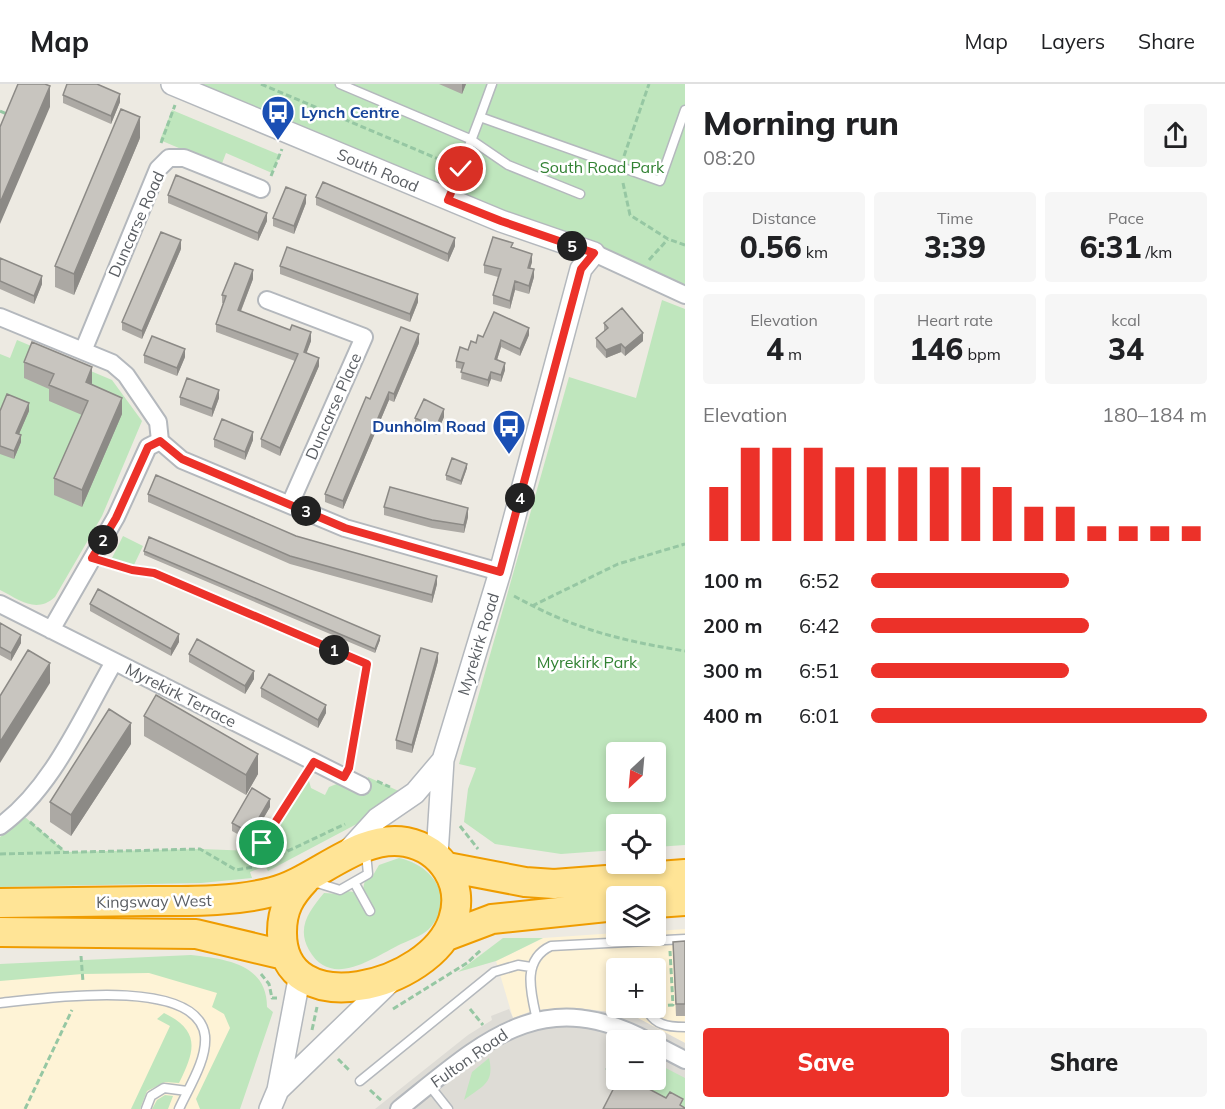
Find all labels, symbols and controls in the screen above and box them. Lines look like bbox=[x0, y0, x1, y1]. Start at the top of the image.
text: Map bbox=[30, 24, 89, 59]
text: Map bbox=[965, 28, 1008, 54]
text: Layers bbox=[1041, 28, 1105, 54]
text: Share bbox=[1138, 28, 1195, 54]
bus stop icon: Lynch Centre bbox=[260, 94, 296, 141]
place label: Lynch Centre bbox=[301, 102, 400, 122]
text: Morning run bbox=[703, 102, 899, 143]
button: share bbox=[1144, 104, 1207, 167]
pin bbox=[435, 143, 486, 194]
street label: South Road bbox=[334, 144, 422, 196]
text: 08:20 bbox=[703, 145, 756, 170]
icon: check bbox=[444, 152, 477, 185]
park label: South Road Park bbox=[540, 157, 665, 177]
street label: Duncarse Road bbox=[104, 168, 168, 280]
text: Distance bbox=[752, 208, 816, 228]
text: Time bbox=[937, 208, 973, 228]
text: Pace bbox=[1108, 208, 1144, 228]
text: 0.56 bbox=[740, 228, 802, 266]
text: 3:39 bbox=[924, 228, 986, 266]
text: 6:31 bbox=[1080, 228, 1141, 266]
pin: 5 bbox=[557, 231, 587, 261]
text: 5 bbox=[567, 236, 577, 256]
text: km bbox=[802, 242, 828, 262]
text: /km bbox=[1141, 242, 1172, 262]
text: Elevation bbox=[750, 310, 818, 330]
text: Heart rate bbox=[917, 310, 993, 330]
text: kcal bbox=[1111, 310, 1141, 330]
text: 4 bbox=[766, 330, 784, 368]
text: 146 bbox=[909, 330, 963, 368]
text: 34 bbox=[1108, 330, 1144, 368]
text: m bbox=[784, 344, 802, 364]
text: bpm bbox=[963, 344, 1001, 364]
street label: Duncarse Place bbox=[301, 349, 365, 463]
text: Elevation bbox=[703, 402, 788, 427]
text: 180–184 m bbox=[1102, 402, 1207, 427]
bus stop icon: Dunholm Road bbox=[491, 408, 527, 455]
place label: Dunholm Road bbox=[372, 416, 486, 436]
pin: 4 bbox=[505, 483, 535, 513]
text: 4 bbox=[515, 488, 525, 508]
pin: 3 bbox=[291, 496, 321, 526]
text: 3 bbox=[301, 501, 311, 521]
pin: 2 bbox=[88, 525, 118, 555]
text: 2 bbox=[98, 530, 108, 550]
text: 100 m bbox=[703, 568, 762, 593]
text: 6:52 bbox=[799, 568, 840, 593]
street label: Myrekirk Road bbox=[453, 590, 503, 698]
text: 200 m bbox=[703, 613, 762, 638]
text: 6:42 bbox=[799, 613, 840, 638]
pin: 1 bbox=[319, 635, 349, 665]
text: 1 bbox=[329, 640, 339, 660]
park label: Myrekirk Park bbox=[537, 652, 638, 672]
street label: Myrekirk Terrace bbox=[122, 658, 240, 732]
text: 300 m bbox=[703, 658, 762, 683]
text: 6:51 bbox=[799, 658, 840, 683]
text: 400 m bbox=[703, 703, 762, 728]
text: 6:01 bbox=[799, 703, 840, 728]
north arrow bbox=[606, 742, 666, 802]
map controls bbox=[606, 742, 666, 1090]
button: locate bbox=[606, 814, 666, 874]
pin bbox=[236, 817, 287, 868]
icon: arrive bbox=[245, 826, 278, 859]
button: layers bbox=[606, 886, 666, 946]
street label: Kingsway West bbox=[96, 890, 212, 912]
button: + bbox=[606, 958, 666, 1018]
street label: Fulton Road bbox=[427, 1024, 511, 1092]
button: Save bbox=[703, 1028, 949, 1097]
button: Share bbox=[961, 1028, 1207, 1097]
button: − bbox=[606, 1030, 666, 1090]

